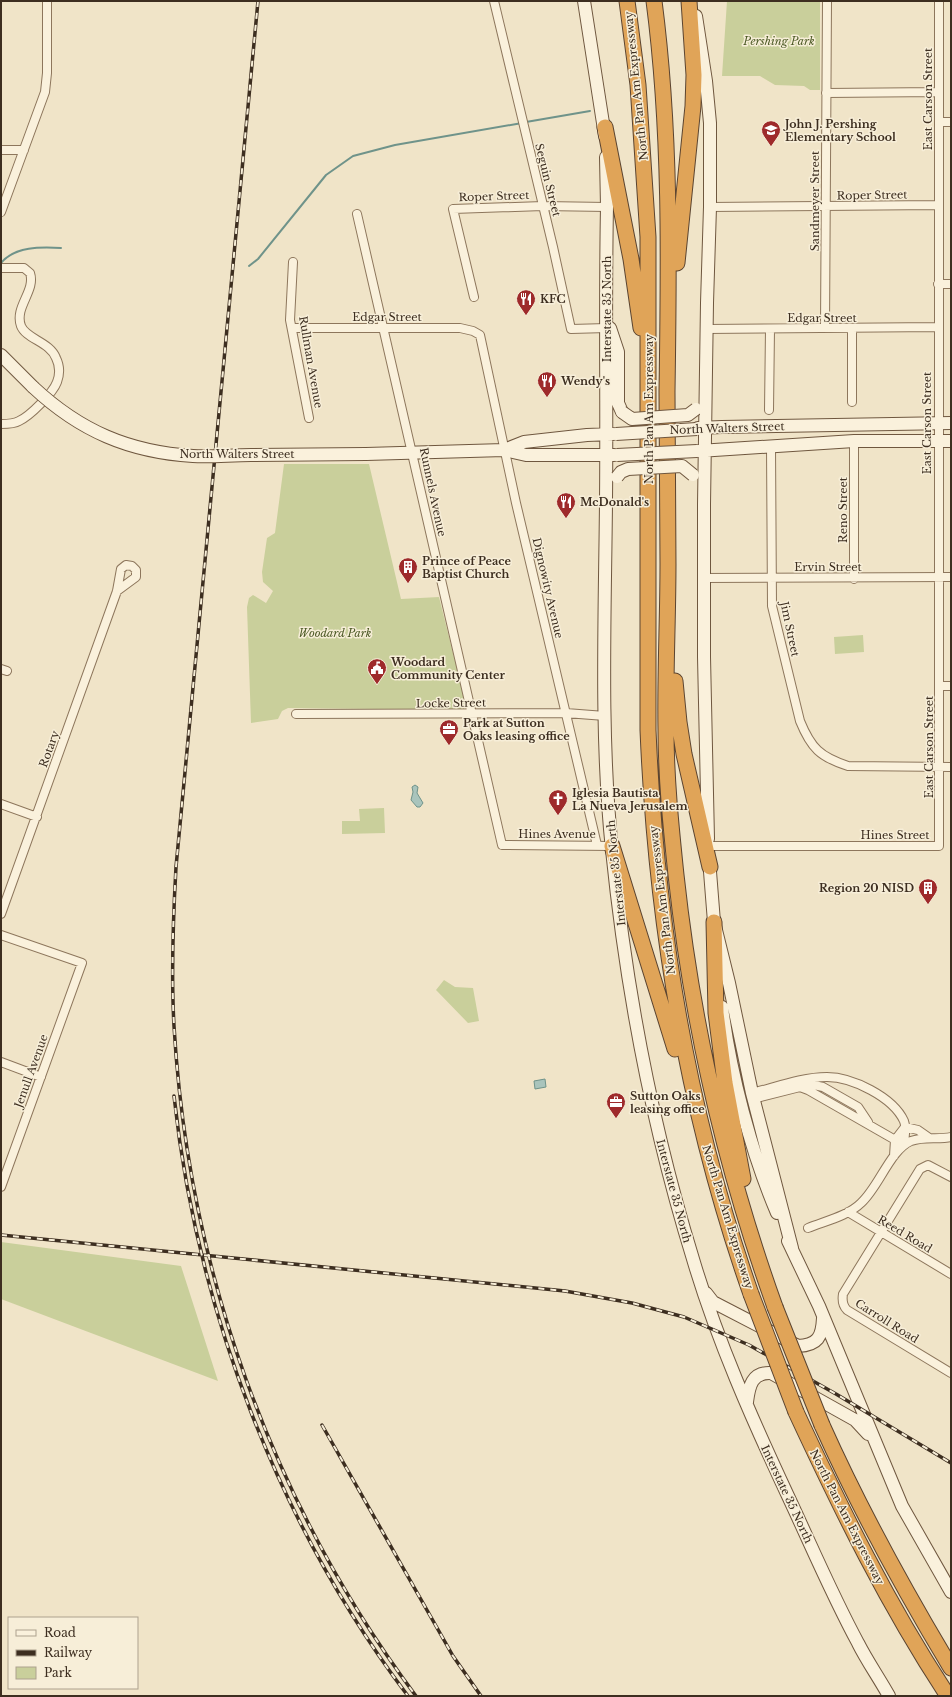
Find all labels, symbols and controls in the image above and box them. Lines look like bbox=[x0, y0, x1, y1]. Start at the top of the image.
street label: North Pan Am Expressway bbox=[621, 11, 651, 161]
park label: Pershing Park bbox=[742, 34, 815, 48]
street label: East Carson Street bbox=[921, 47, 935, 150]
place label: John J. Pershing Elementary School bbox=[783, 117, 896, 144]
school or university icon: John J. Pershing Elementary School bbox=[760, 119, 782, 147]
street label: Seguin Street bbox=[532, 142, 564, 219]
street label: Sandmeyer Street bbox=[808, 150, 822, 251]
street label: Roper Street bbox=[837, 187, 908, 203]
street label: Roper Street bbox=[458, 188, 530, 204]
street label: Interstate 35 North bbox=[600, 255, 614, 362]
restaurant icon: KFC bbox=[515, 288, 537, 316]
place label: KFC bbox=[540, 292, 566, 306]
street label: Edgar Street bbox=[352, 310, 422, 324]
street label: Edgar Street bbox=[787, 311, 857, 325]
street label: Rullman Avenue bbox=[296, 315, 326, 409]
street label: North Pan Am Expressway bbox=[642, 334, 656, 484]
restaurant icon: Wendy's bbox=[536, 370, 558, 398]
street label: East Carson Street bbox=[920, 371, 934, 474]
place label: Wendy's bbox=[560, 374, 610, 388]
street label: North Walters Street bbox=[669, 419, 786, 437]
street label: Runnels Avenue bbox=[417, 446, 449, 538]
street label: North Walters Street bbox=[179, 447, 295, 461]
street label: Reno Street bbox=[836, 476, 850, 543]
restaurant icon: McDonald's bbox=[555, 491, 577, 519]
place label: McDonald's bbox=[580, 495, 649, 509]
street label: Dignowity Avenue bbox=[530, 536, 566, 640]
place label: Prince of Peace Baptist Church bbox=[422, 554, 512, 581]
building icon: Prince of Peace Baptist Church bbox=[397, 556, 419, 584]
street label: Ervin Street bbox=[794, 560, 863, 574]
street label: Jim Street bbox=[777, 598, 803, 659]
park label: Woodard Park bbox=[299, 626, 372, 640]
place label: Woodard Community Center bbox=[390, 655, 505, 682]
public building icon: Woodard Community Center bbox=[366, 657, 388, 685]
street label: Locke Street bbox=[416, 695, 487, 711]
street label: East Carson Street bbox=[922, 695, 936, 798]
place label: Park at Sutton Oaks leasing office bbox=[463, 716, 570, 743]
office icon: Park at Sutton Oaks leasing office bbox=[438, 718, 460, 746]
street label: Rotary bbox=[36, 729, 62, 769]
place label: Iglesia Bautista La Nueva Jerusalem bbox=[572, 786, 688, 813]
church icon: Iglesia Bautista La Nueva Jerusalem bbox=[547, 788, 569, 816]
street label: Interstate 35 North bbox=[603, 819, 629, 927]
street label: North Pan Am Expressway bbox=[646, 825, 678, 975]
street label: Hines Avenue bbox=[518, 827, 596, 841]
street label: Hines Street bbox=[860, 828, 930, 842]
building icon: Region 20 NISD bbox=[917, 877, 939, 905]
place label: Region 20 NISD bbox=[819, 881, 914, 895]
street label: Jenull Avenue bbox=[11, 1032, 51, 1111]
place label: Sutton Oaks leasing office bbox=[630, 1089, 705, 1116]
office icon: Sutton Oaks leasing office bbox=[605, 1091, 627, 1119]
street label: Interstate 35 North bbox=[653, 1138, 695, 1245]
street label: North Pan Am Expressway bbox=[699, 1143, 757, 1291]
street label: Reed Road bbox=[875, 1212, 935, 1256]
street label: Carroll Road bbox=[853, 1296, 922, 1346]
street label: Interstate 35 North bbox=[758, 1443, 816, 1546]
street label: North Pan Am Expressway bbox=[807, 1447, 887, 1587]
legend bbox=[8, 1617, 138, 1689]
text: Road bbox=[44, 1625, 76, 1640]
text: Railway bbox=[44, 1645, 93, 1660]
text: Park bbox=[44, 1665, 72, 1680]

